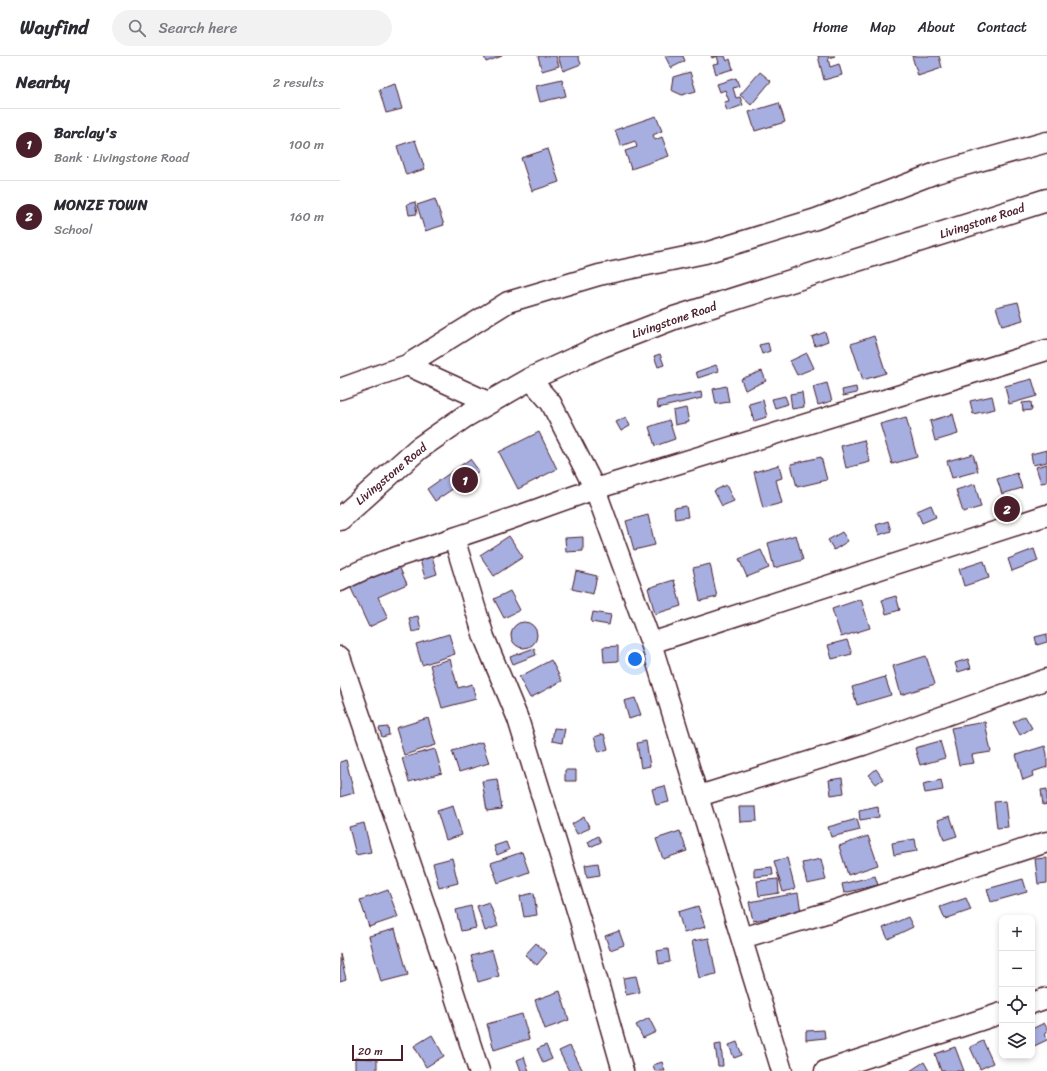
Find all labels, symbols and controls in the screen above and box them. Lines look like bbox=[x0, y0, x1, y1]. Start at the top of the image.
search box bbox=[112, 10, 392, 46]
text: Wayfind bbox=[20, 11, 88, 44]
text: Search here bbox=[158, 15, 237, 41]
text: Home bbox=[813, 15, 848, 40]
text: Map bbox=[870, 15, 896, 40]
text: About bbox=[918, 15, 955, 40]
text: Contact bbox=[977, 15, 1027, 40]
icon: search bbox=[126, 17, 148, 39]
text: Nearby bbox=[16, 67, 70, 97]
text: 2 results bbox=[273, 71, 324, 94]
text: Barclay's bbox=[54, 120, 117, 146]
text: 1 bbox=[26, 133, 32, 156]
text: 100 m bbox=[289, 133, 324, 156]
text: Bank · Livingstone Road bbox=[54, 146, 189, 169]
text: MONZE TOWN bbox=[54, 192, 148, 218]
street label: Livingstone Road bbox=[937, 196, 1029, 245]
text: 2 bbox=[25, 205, 33, 228]
text: 160 m bbox=[289, 205, 324, 228]
text: School bbox=[54, 218, 92, 241]
street label: Livingstone Road bbox=[629, 295, 721, 345]
street label: Livingstone Road bbox=[350, 436, 433, 511]
pin: 1 bbox=[452, 465, 478, 495]
pin: 2 bbox=[994, 494, 1020, 524]
your location bbox=[625, 649, 645, 669]
map controls bbox=[999, 915, 1035, 1059]
button: + bbox=[999, 915, 1035, 951]
button: − bbox=[999, 951, 1035, 987]
button: locate bbox=[999, 987, 1035, 1023]
button: layers bbox=[999, 1023, 1035, 1059]
text: 20 m bbox=[358, 1042, 383, 1061]
scale bar bbox=[352, 1043, 403, 1062]

